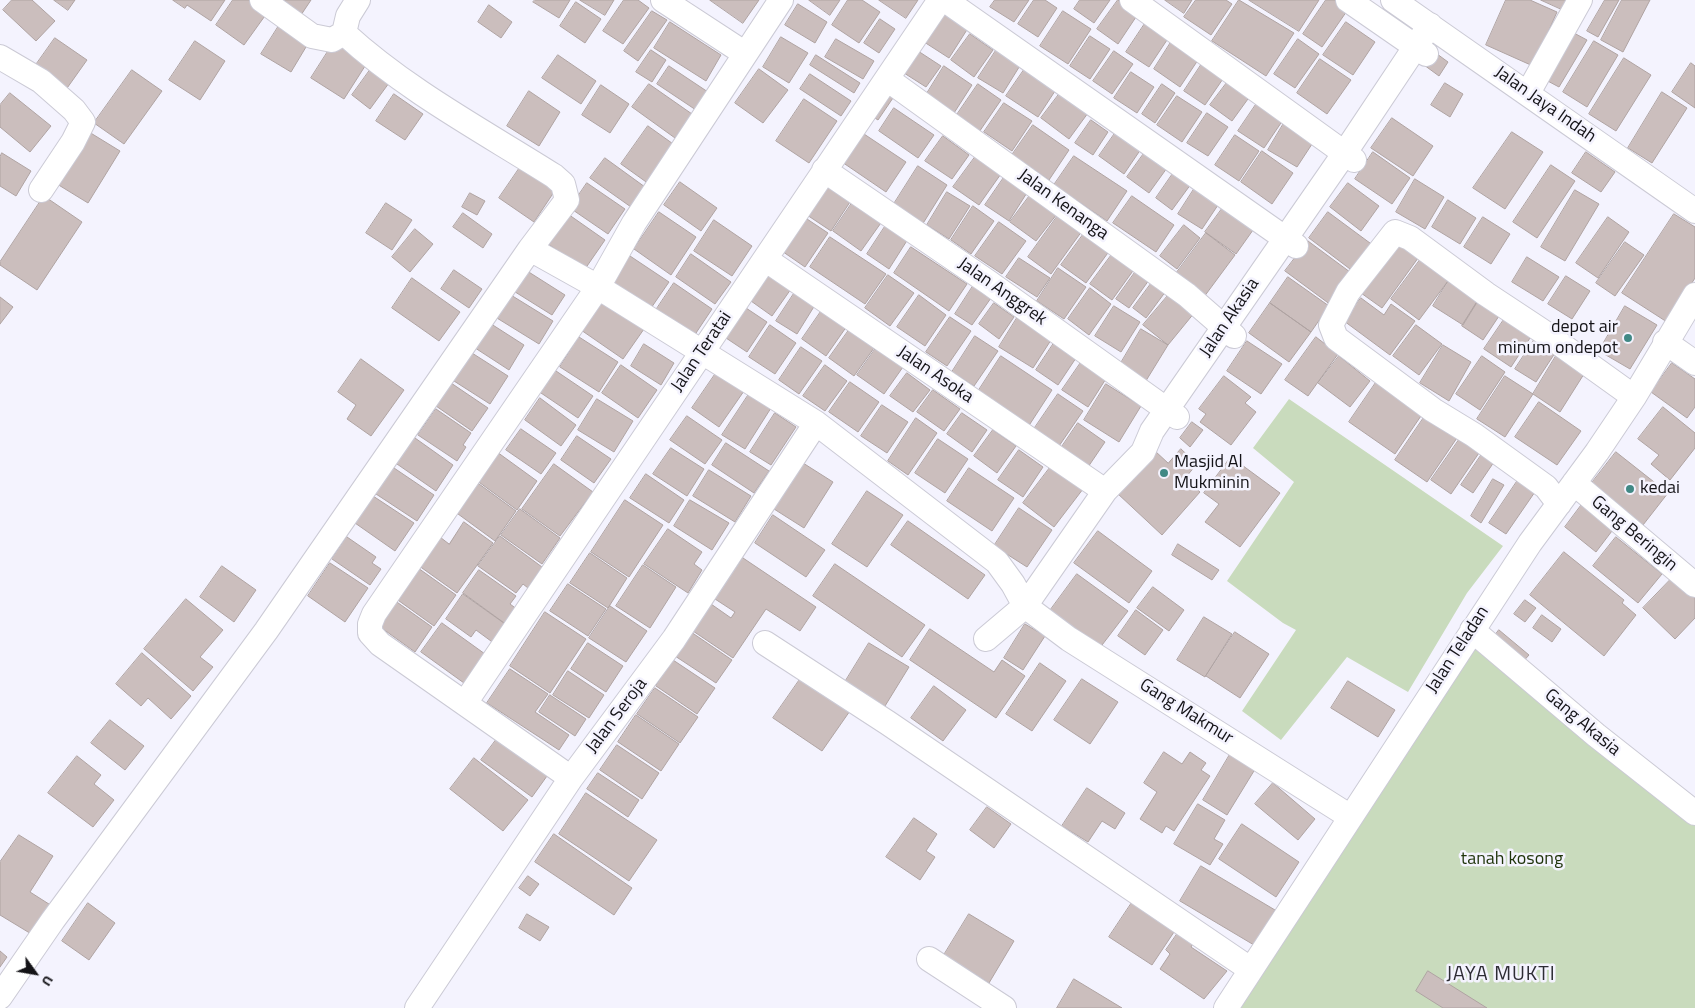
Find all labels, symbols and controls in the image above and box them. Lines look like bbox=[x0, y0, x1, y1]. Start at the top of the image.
street label: Jalan Jaya Indah bbox=[1490, 62, 1600, 148]
street label: Jalan Kenanga bbox=[1013, 165, 1113, 245]
street label: Jalan Anggrek bbox=[953, 253, 1051, 331]
street label: Jalan Akasia bbox=[1196, 274, 1264, 362]
street label: Jalan Teratai bbox=[667, 308, 737, 396]
place label: depot air minum ondepot bbox=[1498, 317, 1618, 359]
marker: depot air minum ondepot bbox=[1622, 332, 1634, 344]
street label: Jalan Asoka bbox=[893, 342, 977, 408]
place label: Masjid Al Mukminin bbox=[1174, 452, 1250, 494]
marker: Masjid Al Mukminin bbox=[1158, 467, 1170, 479]
place label: kedai bbox=[1640, 478, 1680, 500]
marker: kedai bbox=[1624, 483, 1636, 495]
street label: Gang Beringin bbox=[1587, 492, 1681, 576]
street label: Jalan Teladan bbox=[1422, 602, 1494, 698]
street label: Jalan Seroja bbox=[582, 674, 652, 758]
street label: Gang Makmur bbox=[1135, 675, 1237, 749]
street label: Gang Akasia bbox=[1540, 685, 1624, 761]
park label: tanah kosong bbox=[1461, 849, 1563, 871]
north arrow bbox=[10, 948, 60, 998]
district label: JAYA MUKTI bbox=[1445, 963, 1557, 987]
text: U bbox=[37, 972, 59, 991]

